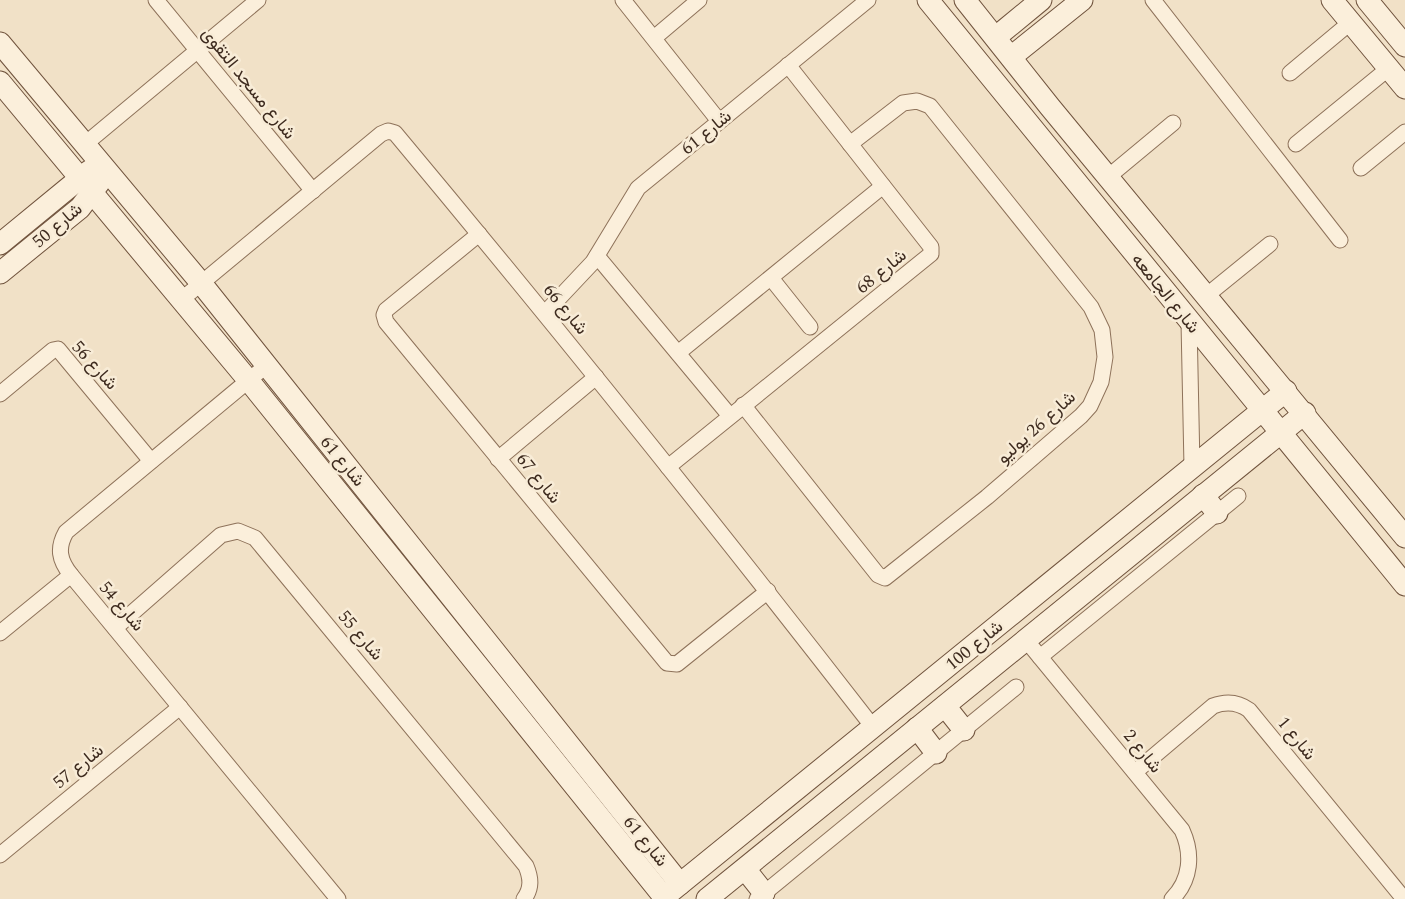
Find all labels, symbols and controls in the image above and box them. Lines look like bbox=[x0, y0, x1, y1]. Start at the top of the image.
street label: شارع مسجد التقوى bbox=[195, 21, 302, 145]
street label: شارع 61 bbox=[675, 103, 738, 161]
street label: شارع 50 bbox=[26, 196, 88, 255]
street label: شارع 68 bbox=[850, 242, 913, 300]
street label: شارع الجامعه bbox=[1125, 247, 1206, 339]
street label: شارع 66 bbox=[537, 278, 595, 341]
street label: شارع 56 bbox=[65, 334, 124, 396]
street label: شارع 26 يوليو bbox=[991, 384, 1082, 470]
street label: شارع 61 bbox=[314, 430, 372, 493]
street label: شارع 67 bbox=[510, 447, 568, 510]
street label: شارع 54 bbox=[92, 575, 151, 637]
street label: شارع 55 bbox=[331, 604, 390, 666]
street label: شارع 100 bbox=[940, 614, 1009, 677]
street label: شارع 1 bbox=[1270, 711, 1323, 766]
street label: شارع 2 bbox=[1116, 724, 1169, 779]
street label: شارع 57 bbox=[47, 737, 110, 795]
street label: شارع 61 bbox=[617, 810, 675, 873]

